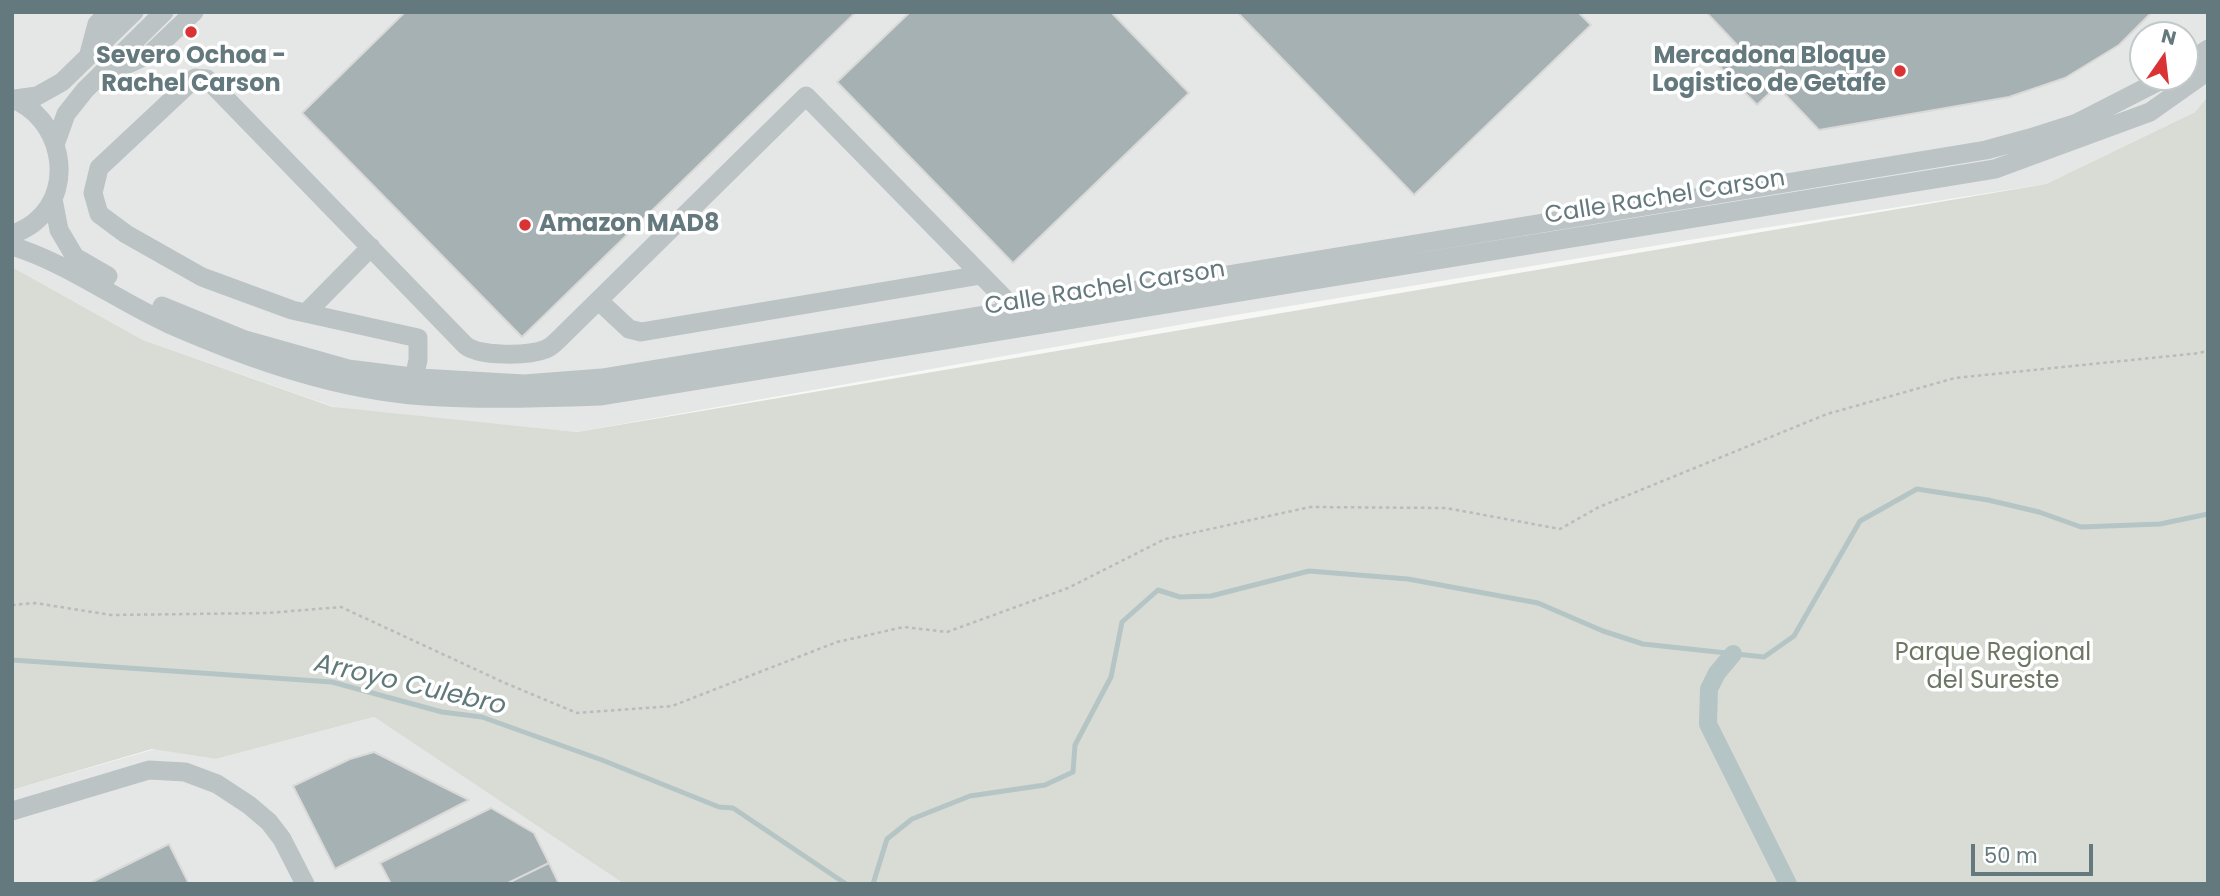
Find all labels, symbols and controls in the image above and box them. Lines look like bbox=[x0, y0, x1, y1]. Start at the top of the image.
north arrow bbox=[2129, 21, 2199, 91]
text: N bbox=[2159, 22, 2179, 52]
marker: Severo Ochoa - Rachel Carson bbox=[183, 24, 199, 40]
place label: Severo Ochoa - Rachel Carson bbox=[96, 43, 286, 99]
place label: Mercadona Bloque Logistico de Getafe bbox=[1652, 43, 1886, 99]
marker: Mercadona Bloque Logistico de Getafe bbox=[1892, 63, 1908, 79]
street label: Calle Rachel Carson bbox=[1543, 165, 1787, 231]
place label: Amazon MAD8 bbox=[539, 211, 720, 239]
marker: Amazon MAD8 bbox=[517, 217, 533, 233]
street label: Calle Rachel Carson bbox=[983, 256, 1227, 322]
park label: Parque Regional del Sureste bbox=[1895, 640, 2091, 696]
water label: Arroyo Culebro bbox=[311, 649, 509, 723]
scale bar bbox=[1975, 830, 2098, 874]
text: 50 m bbox=[1984, 841, 2038, 870]

